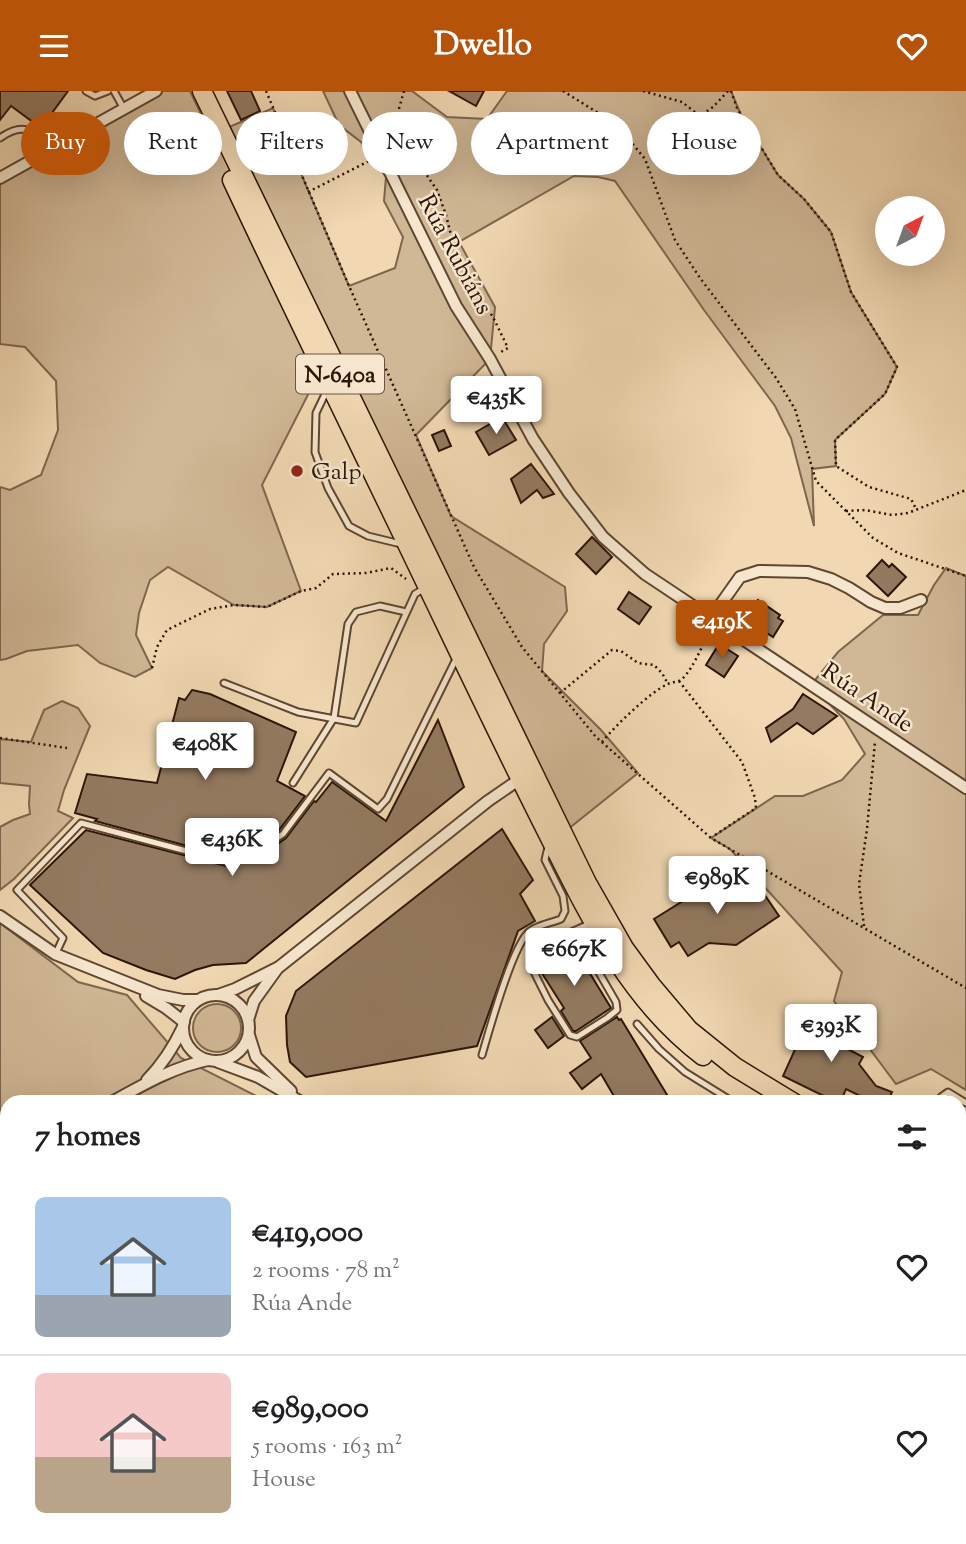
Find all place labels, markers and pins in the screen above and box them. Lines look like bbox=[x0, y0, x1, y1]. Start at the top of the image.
pin: €435K bbox=[447, 377, 545, 436]
place label: Galp bbox=[311, 456, 361, 490]
marker: Galp bbox=[289, 463, 305, 479]
pin: €419K bbox=[673, 601, 771, 660]
pin: €408K bbox=[156, 723, 254, 782]
pin: €436K bbox=[183, 819, 281, 878]
pin: €989K bbox=[668, 857, 766, 916]
pin: €667K bbox=[525, 929, 623, 988]
pin: €393K bbox=[782, 1005, 880, 1064]

